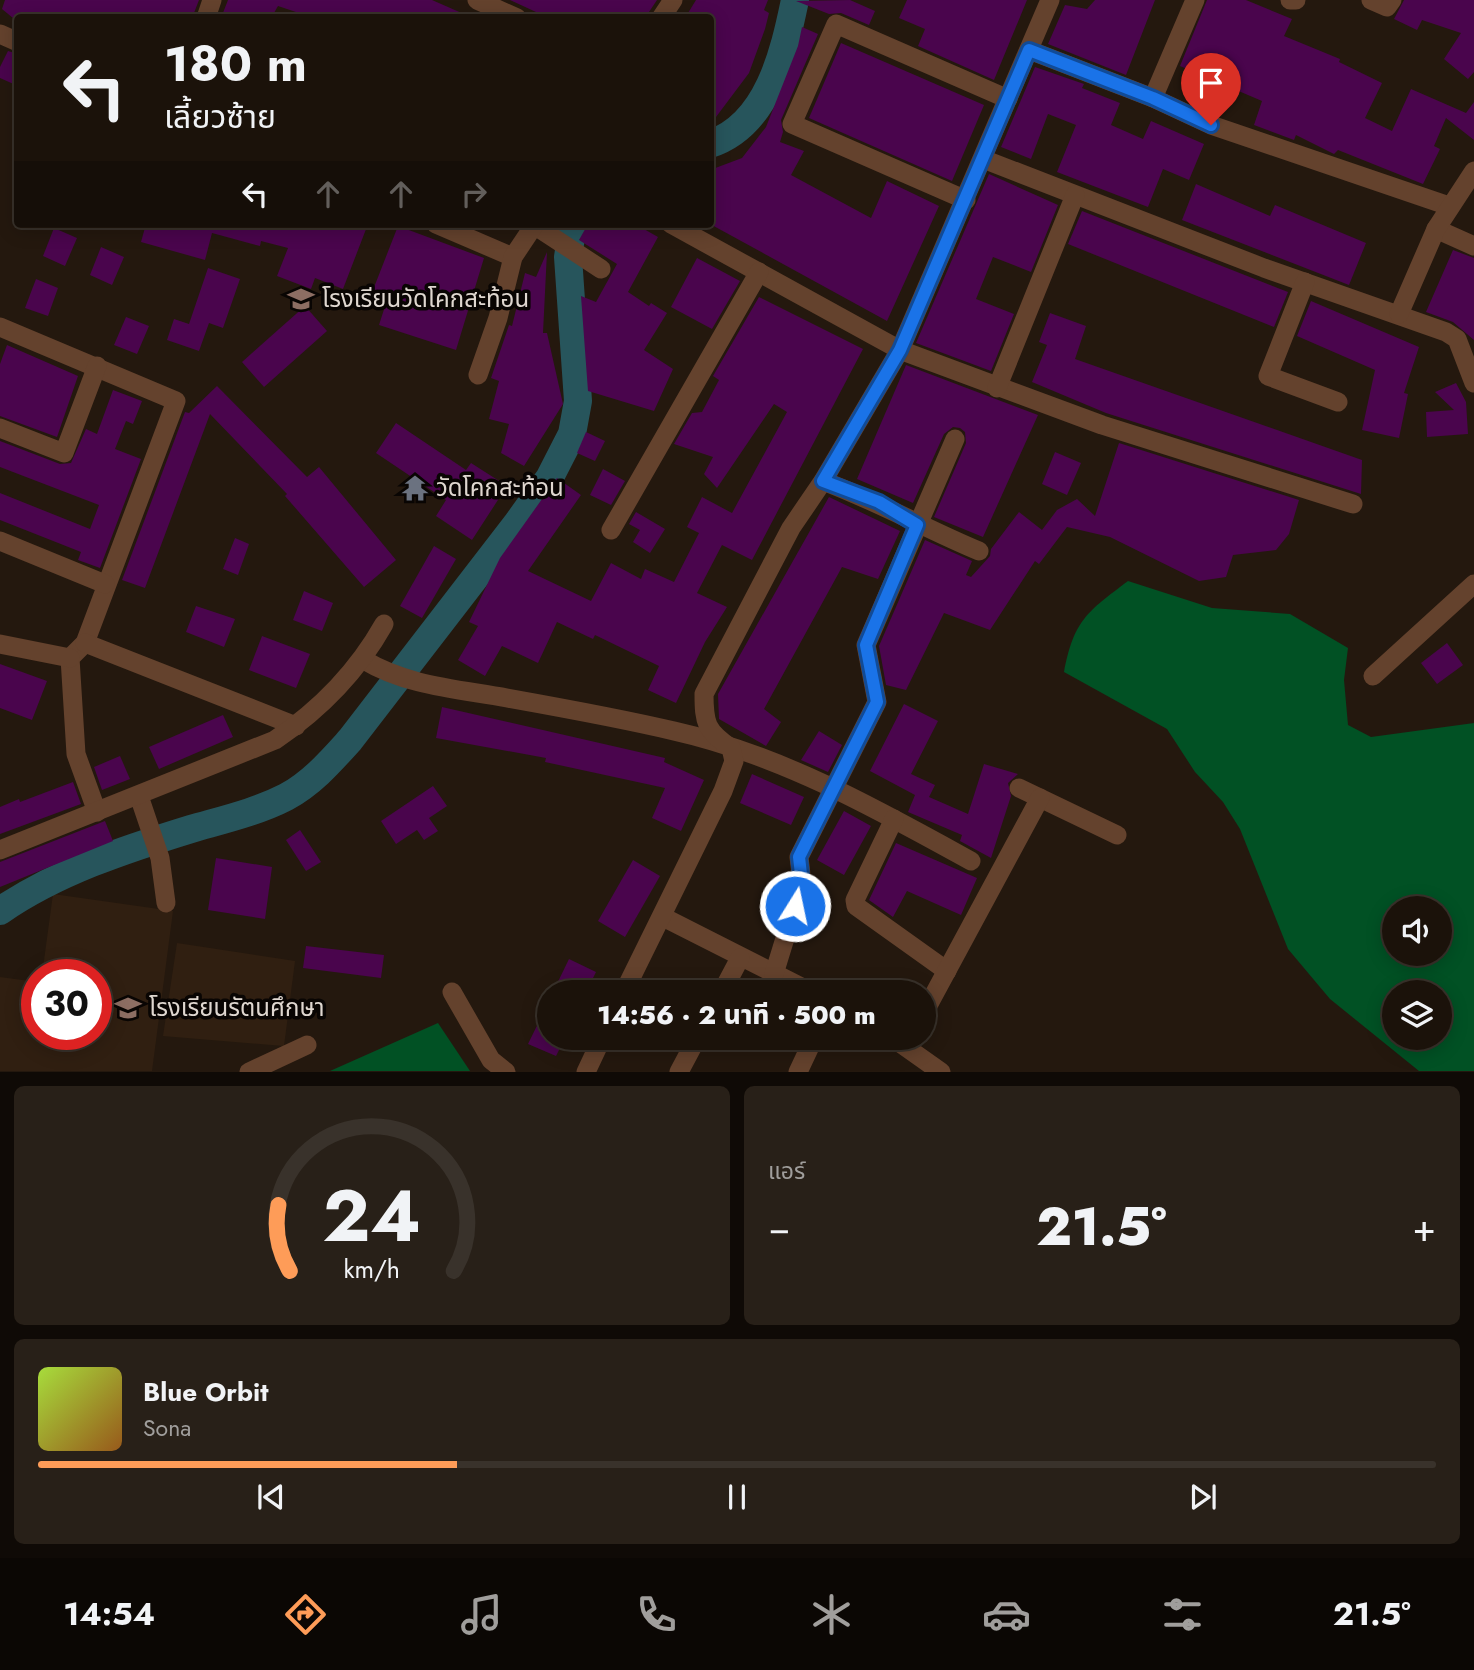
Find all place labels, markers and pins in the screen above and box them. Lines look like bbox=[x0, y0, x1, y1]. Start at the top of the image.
pin bbox=[1181, 53, 1241, 125]
place label: โรงเรียนวัดโคกสะท้อน bbox=[322, 281, 529, 316]
school or university icon: โรงเรียนวัดโคกสะท้อน bbox=[286, 284, 316, 314]
place label: วัดโคกสะท้อน bbox=[436, 470, 564, 505]
temple icon: วัดโคกสะท้อน bbox=[400, 473, 430, 503]
place label: โรงเรียนรัตนศึกษา bbox=[149, 990, 325, 1025]
school or university icon: โรงเรียนรัตนศึกษา bbox=[113, 993, 143, 1023]

